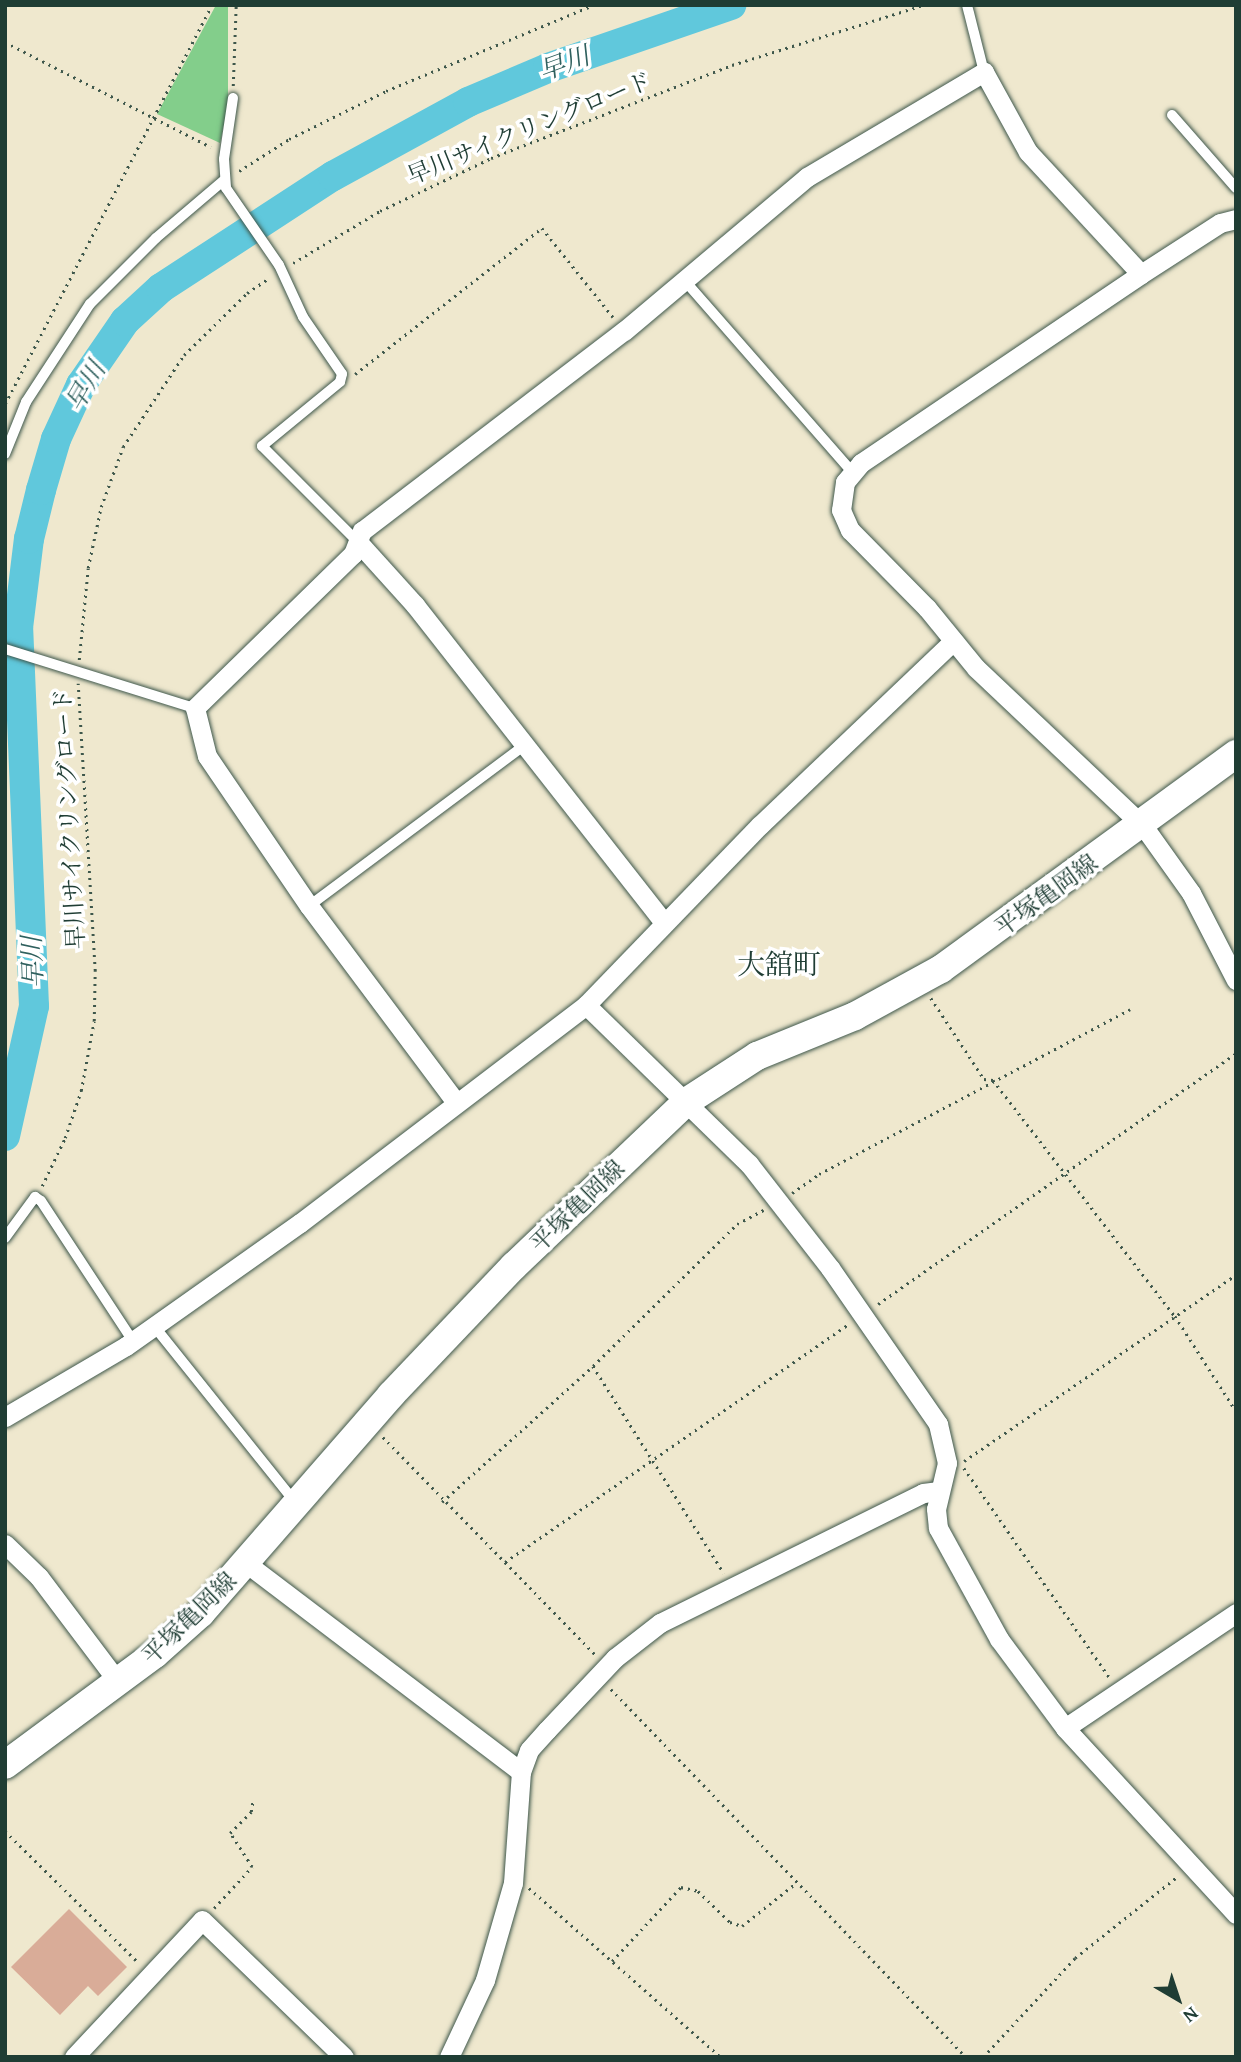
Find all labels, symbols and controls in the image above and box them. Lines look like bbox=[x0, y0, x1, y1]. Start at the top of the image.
water label: 早川 bbox=[534, 39, 594, 87]
street label: 早川サイクリングロード bbox=[401, 65, 657, 191]
water label: 早川 bbox=[58, 356, 112, 416]
street label: 早川サイクリングロード bbox=[48, 686, 90, 952]
street label: 平塚亀岡線 bbox=[989, 848, 1103, 942]
water label: 早川 bbox=[16, 935, 48, 989]
district label: 大舘町 bbox=[737, 947, 821, 981]
street label: 平塚亀岡線 bbox=[524, 1154, 630, 1258]
street label: 平塚亀岡線 bbox=[136, 1566, 242, 1670]
north arrow bbox=[1143, 1964, 1213, 2034]
text: N bbox=[1177, 2000, 1205, 2030]

